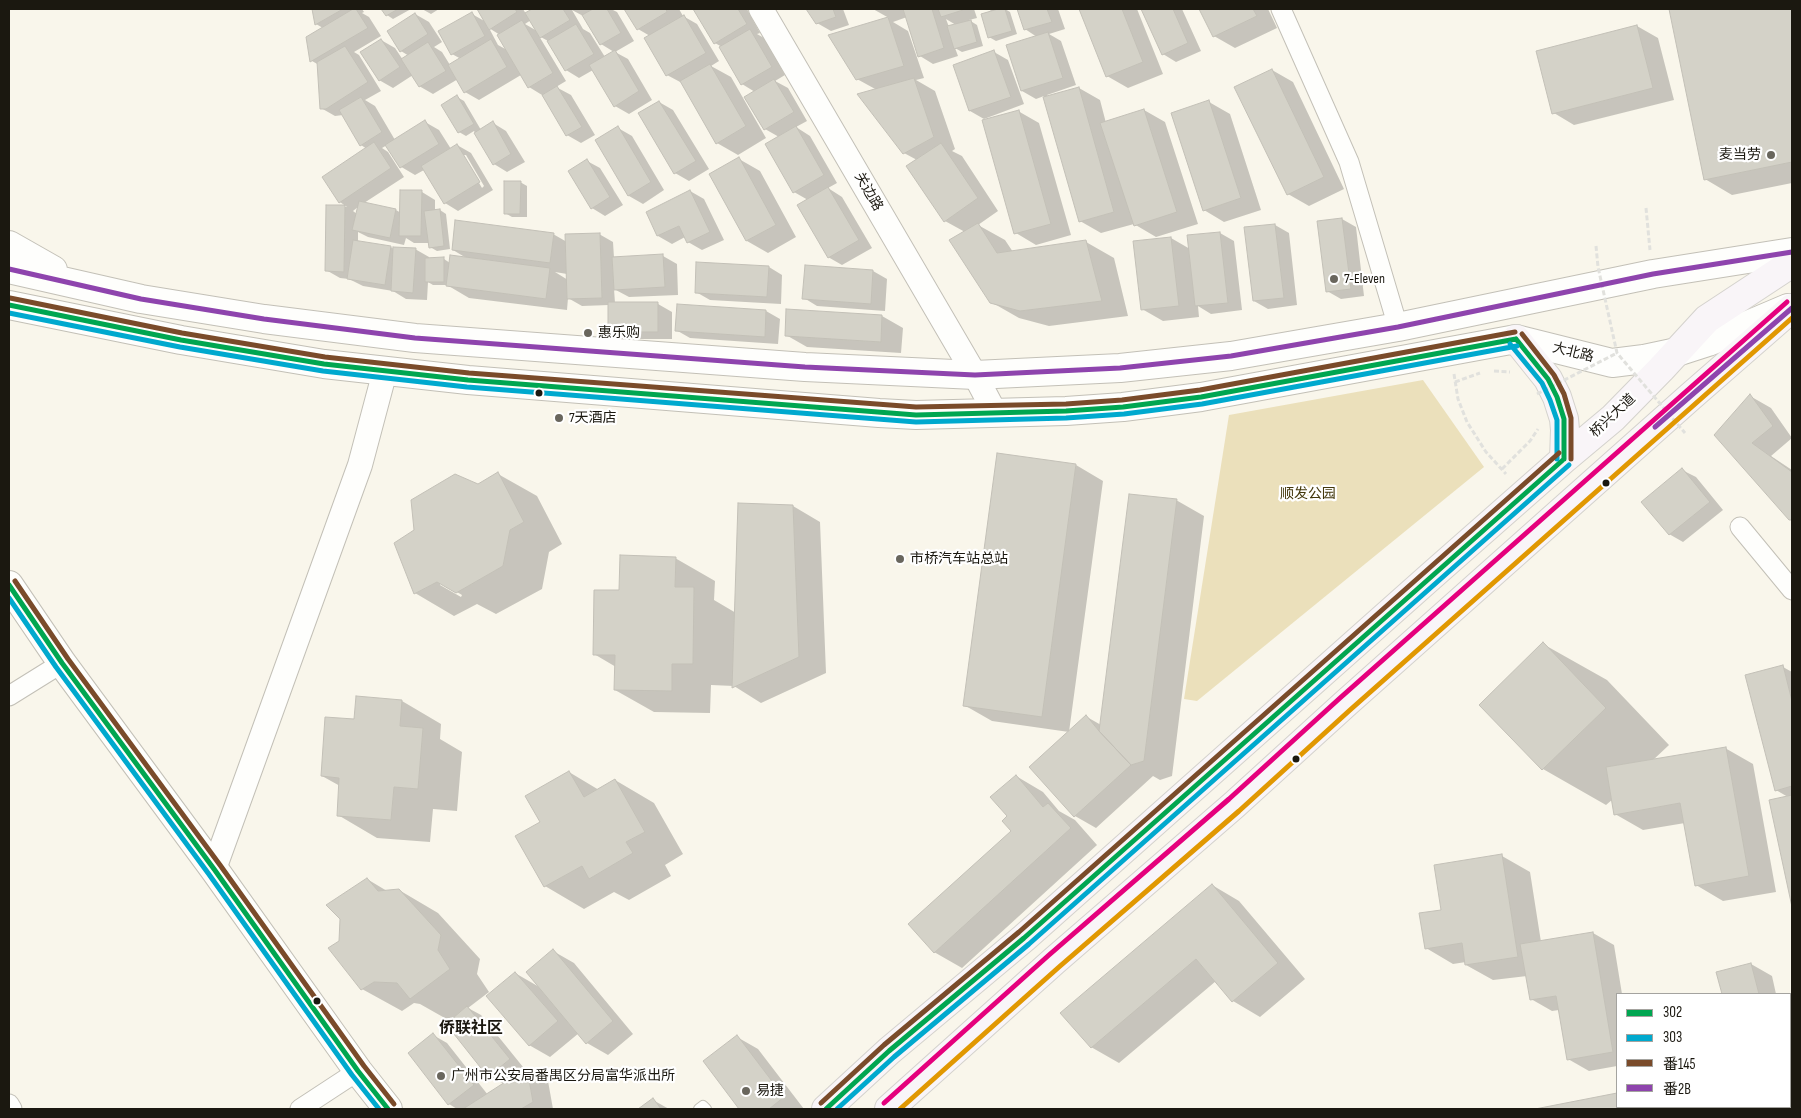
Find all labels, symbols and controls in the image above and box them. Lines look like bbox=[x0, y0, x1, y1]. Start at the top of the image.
place label: 麦当劳 bbox=[1719, 147, 1761, 163]
marker: 麦当劳 bbox=[1765, 149, 1777, 161]
street label: 关边路 bbox=[850, 170, 886, 214]
place label: 7-Eleven bbox=[1344, 271, 1385, 287]
marker: 7-Eleven bbox=[1328, 273, 1340, 285]
place label: 惠乐购 bbox=[598, 325, 640, 341]
marker: 惠乐购 bbox=[582, 327, 594, 339]
street label: 大北路 bbox=[1551, 340, 1595, 366]
unlabelled marker bbox=[534, 388, 544, 398]
street label: 桥兴大道 bbox=[1587, 391, 1639, 441]
place label: 7天酒店 bbox=[569, 410, 617, 426]
marker: 7天酒店 bbox=[553, 412, 565, 424]
unlabelled marker bbox=[1601, 478, 1611, 488]
park label: 顺发公园 bbox=[1280, 486, 1336, 502]
place label: 市桥汽车站总站 bbox=[910, 551, 1008, 567]
marker: 市桥汽车站总站 bbox=[894, 553, 906, 565]
unlabelled marker bbox=[1291, 754, 1301, 764]
legend bbox=[1616, 993, 1791, 1108]
unlabelled marker bbox=[312, 996, 322, 1006]
text: 302 bbox=[1663, 1003, 1682, 1022]
district label: 侨联社区 bbox=[439, 1019, 503, 1039]
text: 303 bbox=[1663, 1028, 1682, 1047]
text: 番145 bbox=[1663, 1055, 1696, 1074]
place label: 广州市公安局番禺区分局富华派出所 bbox=[451, 1068, 675, 1084]
marker: 广州市公安局番禺区分局富华派出所 bbox=[435, 1070, 447, 1082]
text: 番2B bbox=[1663, 1080, 1691, 1099]
place label: 易捷 bbox=[756, 1083, 784, 1099]
marker: 易捷 bbox=[740, 1085, 752, 1097]

